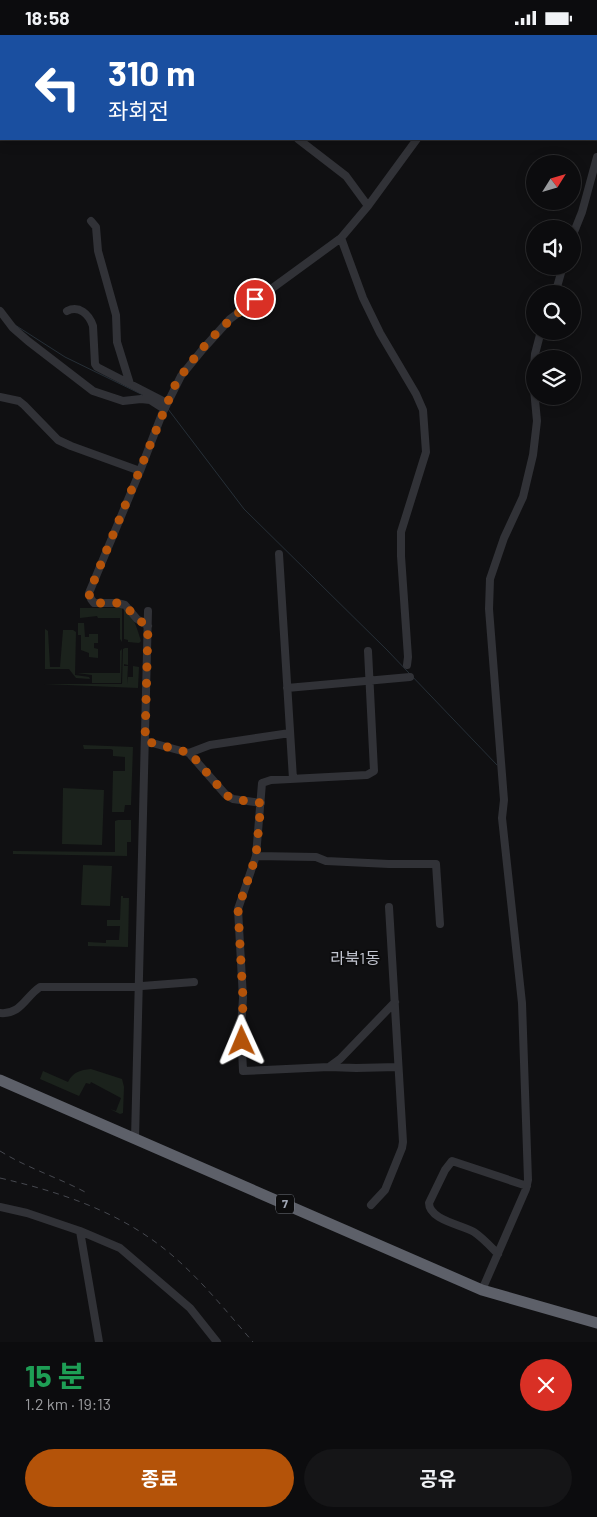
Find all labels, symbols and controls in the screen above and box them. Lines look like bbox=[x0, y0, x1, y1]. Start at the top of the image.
text: 18:58 bbox=[25, 6, 69, 29]
text: 310 m bbox=[108, 51, 195, 93]
icon: left bbox=[25, 55, 90, 120]
text: 좌회전 bbox=[108, 97, 169, 123]
north arrow bbox=[526, 155, 581, 210]
map controls bbox=[526, 155, 581, 405]
button: sound bbox=[526, 220, 581, 275]
pin bbox=[234, 278, 276, 320]
icon: arrive bbox=[241, 285, 269, 313]
button: search bbox=[526, 285, 581, 340]
button: layers bbox=[526, 350, 581, 405]
district label: 라북1동 bbox=[330, 948, 380, 967]
position arrow bbox=[215, 1014, 267, 1066]
road number: 7 bbox=[276, 1195, 294, 1213]
text: 15 분 bbox=[25, 1357, 85, 1393]
button: close bbox=[520, 1359, 572, 1411]
text: 1.2 km · 19:13 bbox=[25, 1394, 111, 1413]
button: 종료 bbox=[25, 1449, 294, 1507]
button: 공유 bbox=[304, 1449, 572, 1507]

